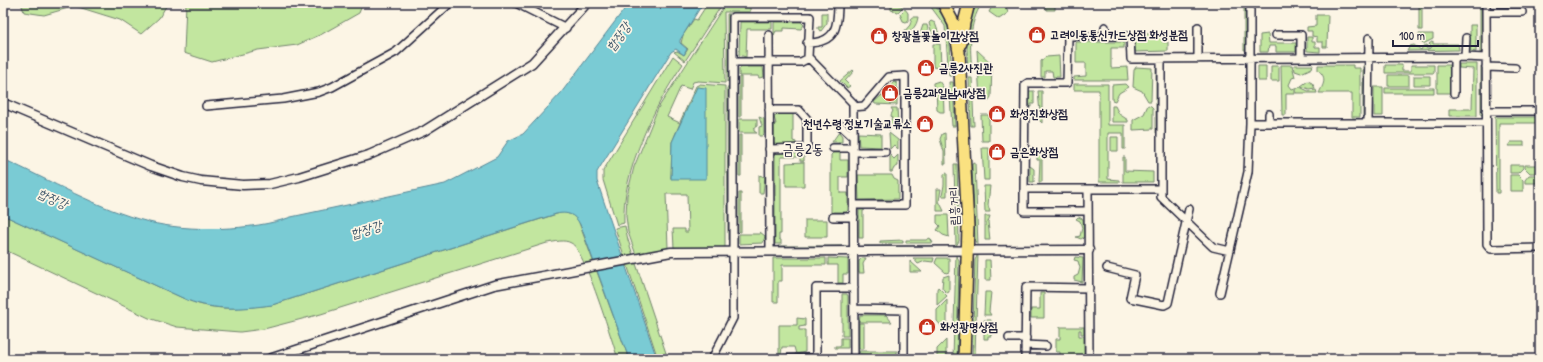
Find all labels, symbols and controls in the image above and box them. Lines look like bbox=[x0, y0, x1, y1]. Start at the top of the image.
water label: 합장강 bbox=[601, 17, 635, 54]
scale bar bbox=[1393, 22, 1478, 48]
shop icon: 고려이동통신카드상점 화성분점 bbox=[1027, 25, 1047, 45]
shop icon: 창광불꽃놀이감상점 bbox=[869, 26, 889, 46]
place label: 고려이동통신카드상점 화성분점 bbox=[1050, 26, 1188, 43]
place label: 창광불꽃놀이감상점 bbox=[892, 27, 979, 44]
text: 100 m bbox=[1399, 27, 1425, 44]
shop icon: 금릉2사진관 bbox=[916, 58, 936, 78]
place label: 금릉2사진관 bbox=[939, 59, 993, 76]
shop icon: 금릉2과일남새상점 bbox=[880, 83, 900, 103]
place label: 금릉2과일남새상점 bbox=[903, 84, 986, 101]
shop icon: 화성진화상점 bbox=[987, 104, 1007, 124]
place label: 화성진화상점 bbox=[1010, 105, 1068, 122]
shop icon: 천년수령 정보기술교류소 bbox=[915, 114, 935, 134]
place label: 천년수령 정보기술교류소 bbox=[803, 115, 912, 132]
district label: 금릉2동 bbox=[783, 139, 823, 158]
shop icon: 금은화상점 bbox=[987, 142, 1007, 162]
place label: 금은화상점 bbox=[1010, 143, 1059, 160]
water label: 합장강 bbox=[35, 183, 72, 213]
street label: 림흥거리 bbox=[944, 186, 963, 226]
water label: 합장강 bbox=[348, 216, 385, 242]
shop icon: 화성광명상점 bbox=[917, 317, 937, 337]
place label: 화성광명상점 bbox=[940, 318, 998, 335]

